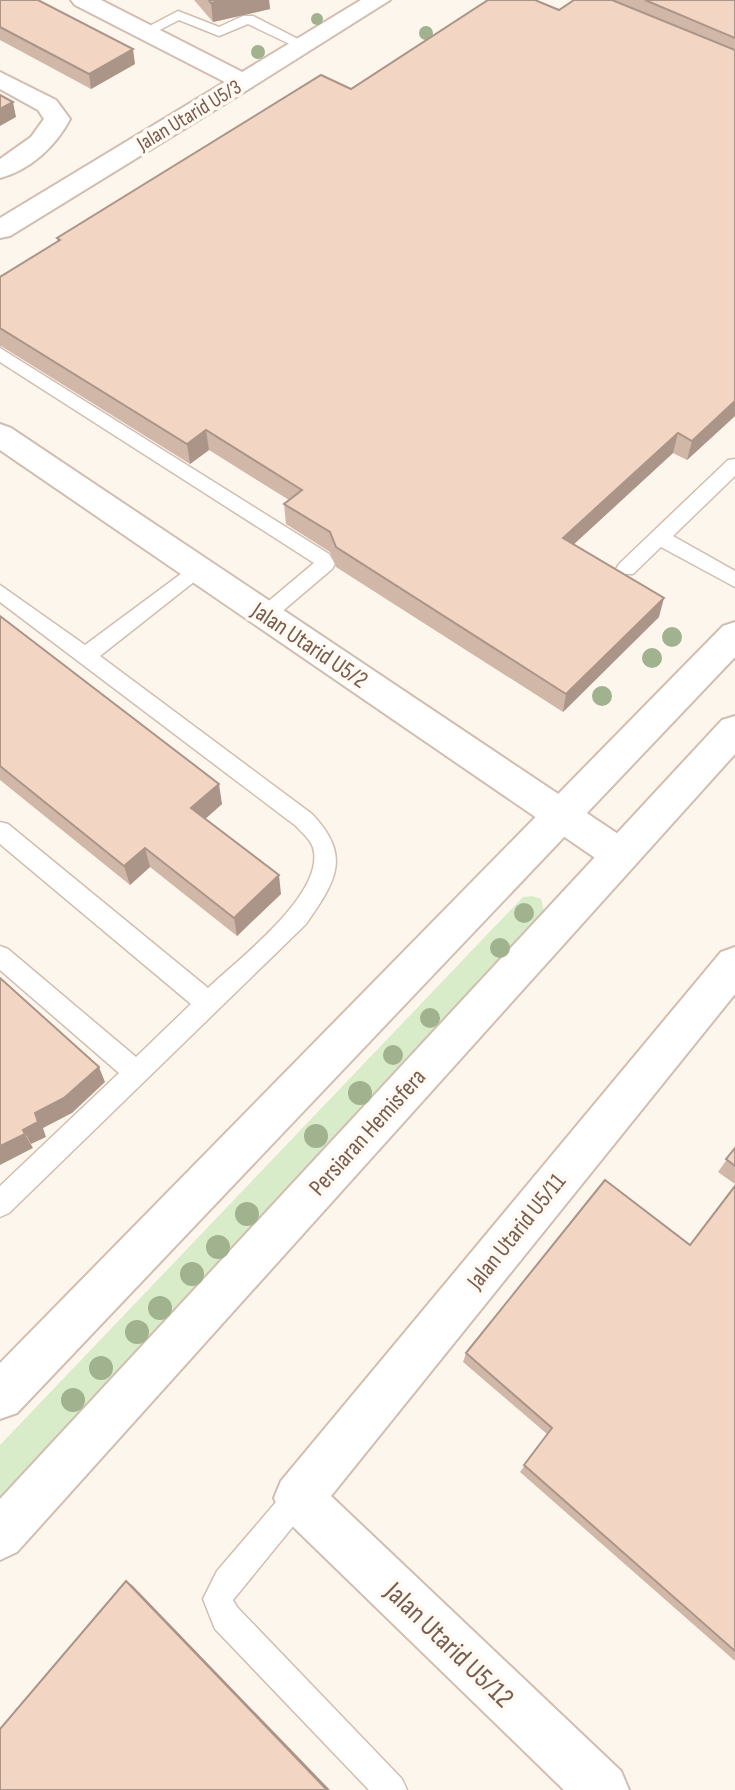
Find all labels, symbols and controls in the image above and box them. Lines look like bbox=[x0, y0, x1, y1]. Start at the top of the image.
street label: Jalan Utarid U5/3 bbox=[132, 75, 246, 157]
street label: Jalan Utarid U5/2 bbox=[245, 595, 373, 695]
street label: Persiaran Hemisfera bbox=[303, 1063, 432, 1202]
street label: Jalan Utarid U5/11 bbox=[460, 1167, 572, 1296]
street label: Jalan Utarid U5/12 bbox=[377, 1575, 520, 1715]

